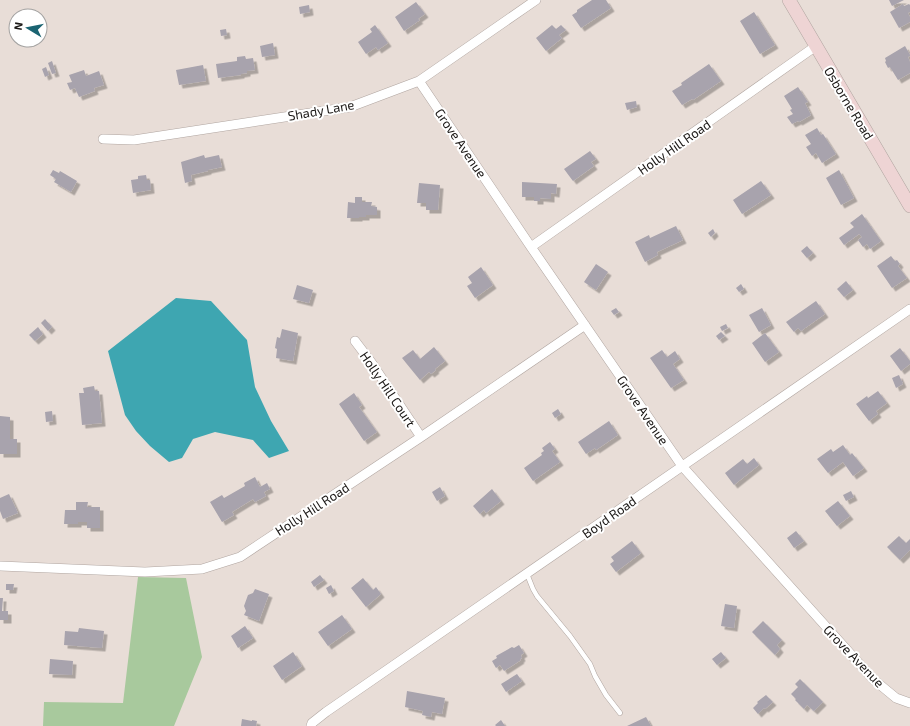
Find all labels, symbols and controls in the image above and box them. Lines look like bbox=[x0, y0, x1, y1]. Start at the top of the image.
north arrow bbox=[8, 8, 48, 48]
text: N bbox=[11, 21, 25, 31]
street label: Osborne Road bbox=[821, 63, 877, 143]
street label: Shady Lane bbox=[286, 96, 356, 124]
street label: Grove Avenue bbox=[432, 105, 490, 181]
street label: Holly Hill Road bbox=[635, 116, 713, 178]
street label: Holly Hill Court bbox=[357, 348, 419, 430]
street label: Grove Avenue bbox=[614, 372, 672, 448]
street label: Holly Hill Road bbox=[272, 479, 352, 539]
street label: Boyd Road bbox=[579, 493, 639, 541]
street label: Grove Avenue bbox=[820, 622, 888, 691]

